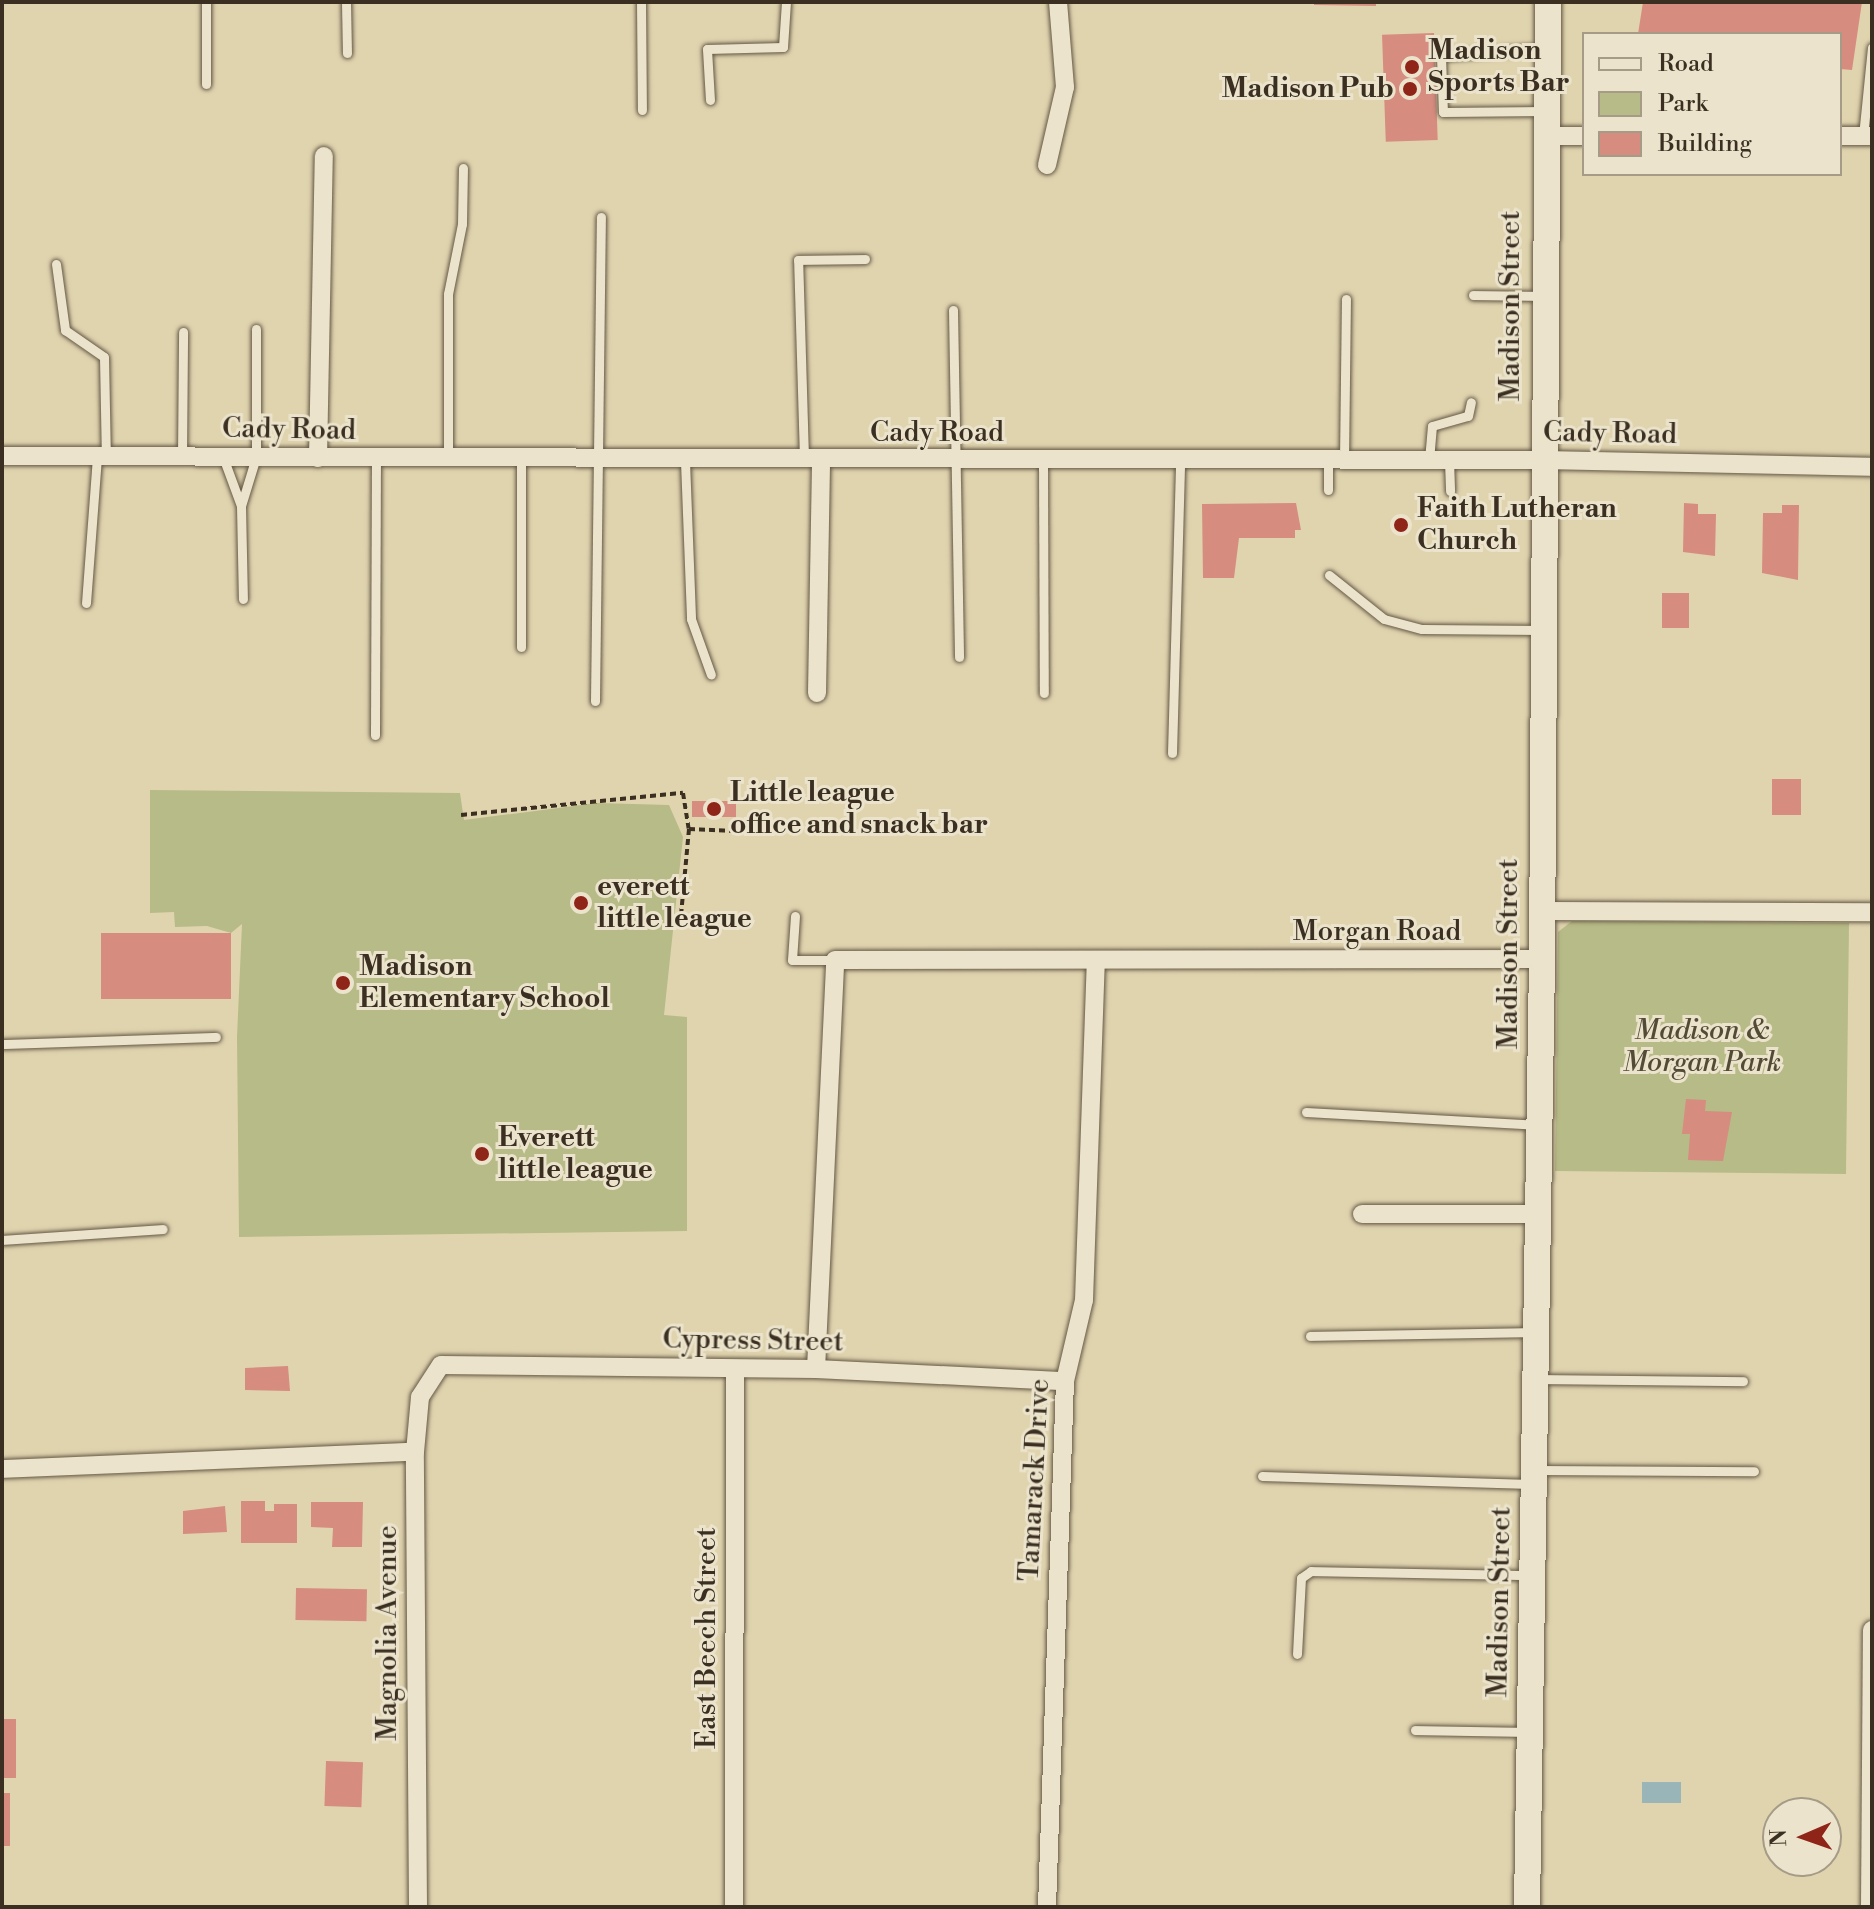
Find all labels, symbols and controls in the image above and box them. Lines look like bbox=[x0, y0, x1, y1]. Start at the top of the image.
legend bbox=[1582, 32, 1842, 176]
place label: Madison Sports Bar bbox=[1428, 34, 1570, 100]
text: Road bbox=[1658, 49, 1714, 79]
marker: Madison Sports Bar bbox=[1403, 58, 1421, 76]
place label: Madison Pub bbox=[1221, 72, 1394, 106]
marker: Madison Pub bbox=[1401, 80, 1419, 98]
text: Park bbox=[1658, 89, 1708, 119]
text: Building bbox=[1658, 129, 1752, 159]
street label: Madison Street bbox=[1494, 211, 1528, 401]
street label: Cady Road bbox=[222, 412, 356, 448]
street label: Cady Road bbox=[870, 416, 1004, 450]
street label: Cady Road bbox=[1543, 416, 1677, 452]
place label: Faith Lutheran Church bbox=[1417, 492, 1617, 558]
marker: Faith Lutheran Church bbox=[1392, 516, 1410, 534]
place label: Little league office and snack bar bbox=[730, 776, 988, 842]
marker: Little league office and snack bar bbox=[705, 800, 723, 818]
street label: Madison Street bbox=[1492, 859, 1526, 1049]
place label: everett little league bbox=[597, 870, 752, 936]
marker: everett little league bbox=[572, 894, 590, 912]
street label: Morgan Road bbox=[1293, 915, 1461, 949]
place label: Madison Elementary School bbox=[359, 950, 610, 1016]
marker: Madison Elementary School bbox=[334, 974, 352, 992]
park label: Madison & Morgan Park bbox=[1623, 1014, 1781, 1080]
place label: Everett little league bbox=[498, 1121, 653, 1187]
marker: Everett little league bbox=[473, 1145, 491, 1163]
street label: Cypress Street bbox=[662, 1323, 844, 1359]
street label: Tamarack Drive bbox=[1013, 1378, 1057, 1582]
street label: Madison Street bbox=[1482, 1506, 1518, 1698]
street label: Magnolia Avenue bbox=[371, 1525, 405, 1741]
street label: East Beech Street bbox=[690, 1527, 724, 1749]
north arrow bbox=[1762, 1797, 1842, 1877]
text: N bbox=[1766, 1829, 1793, 1847]

